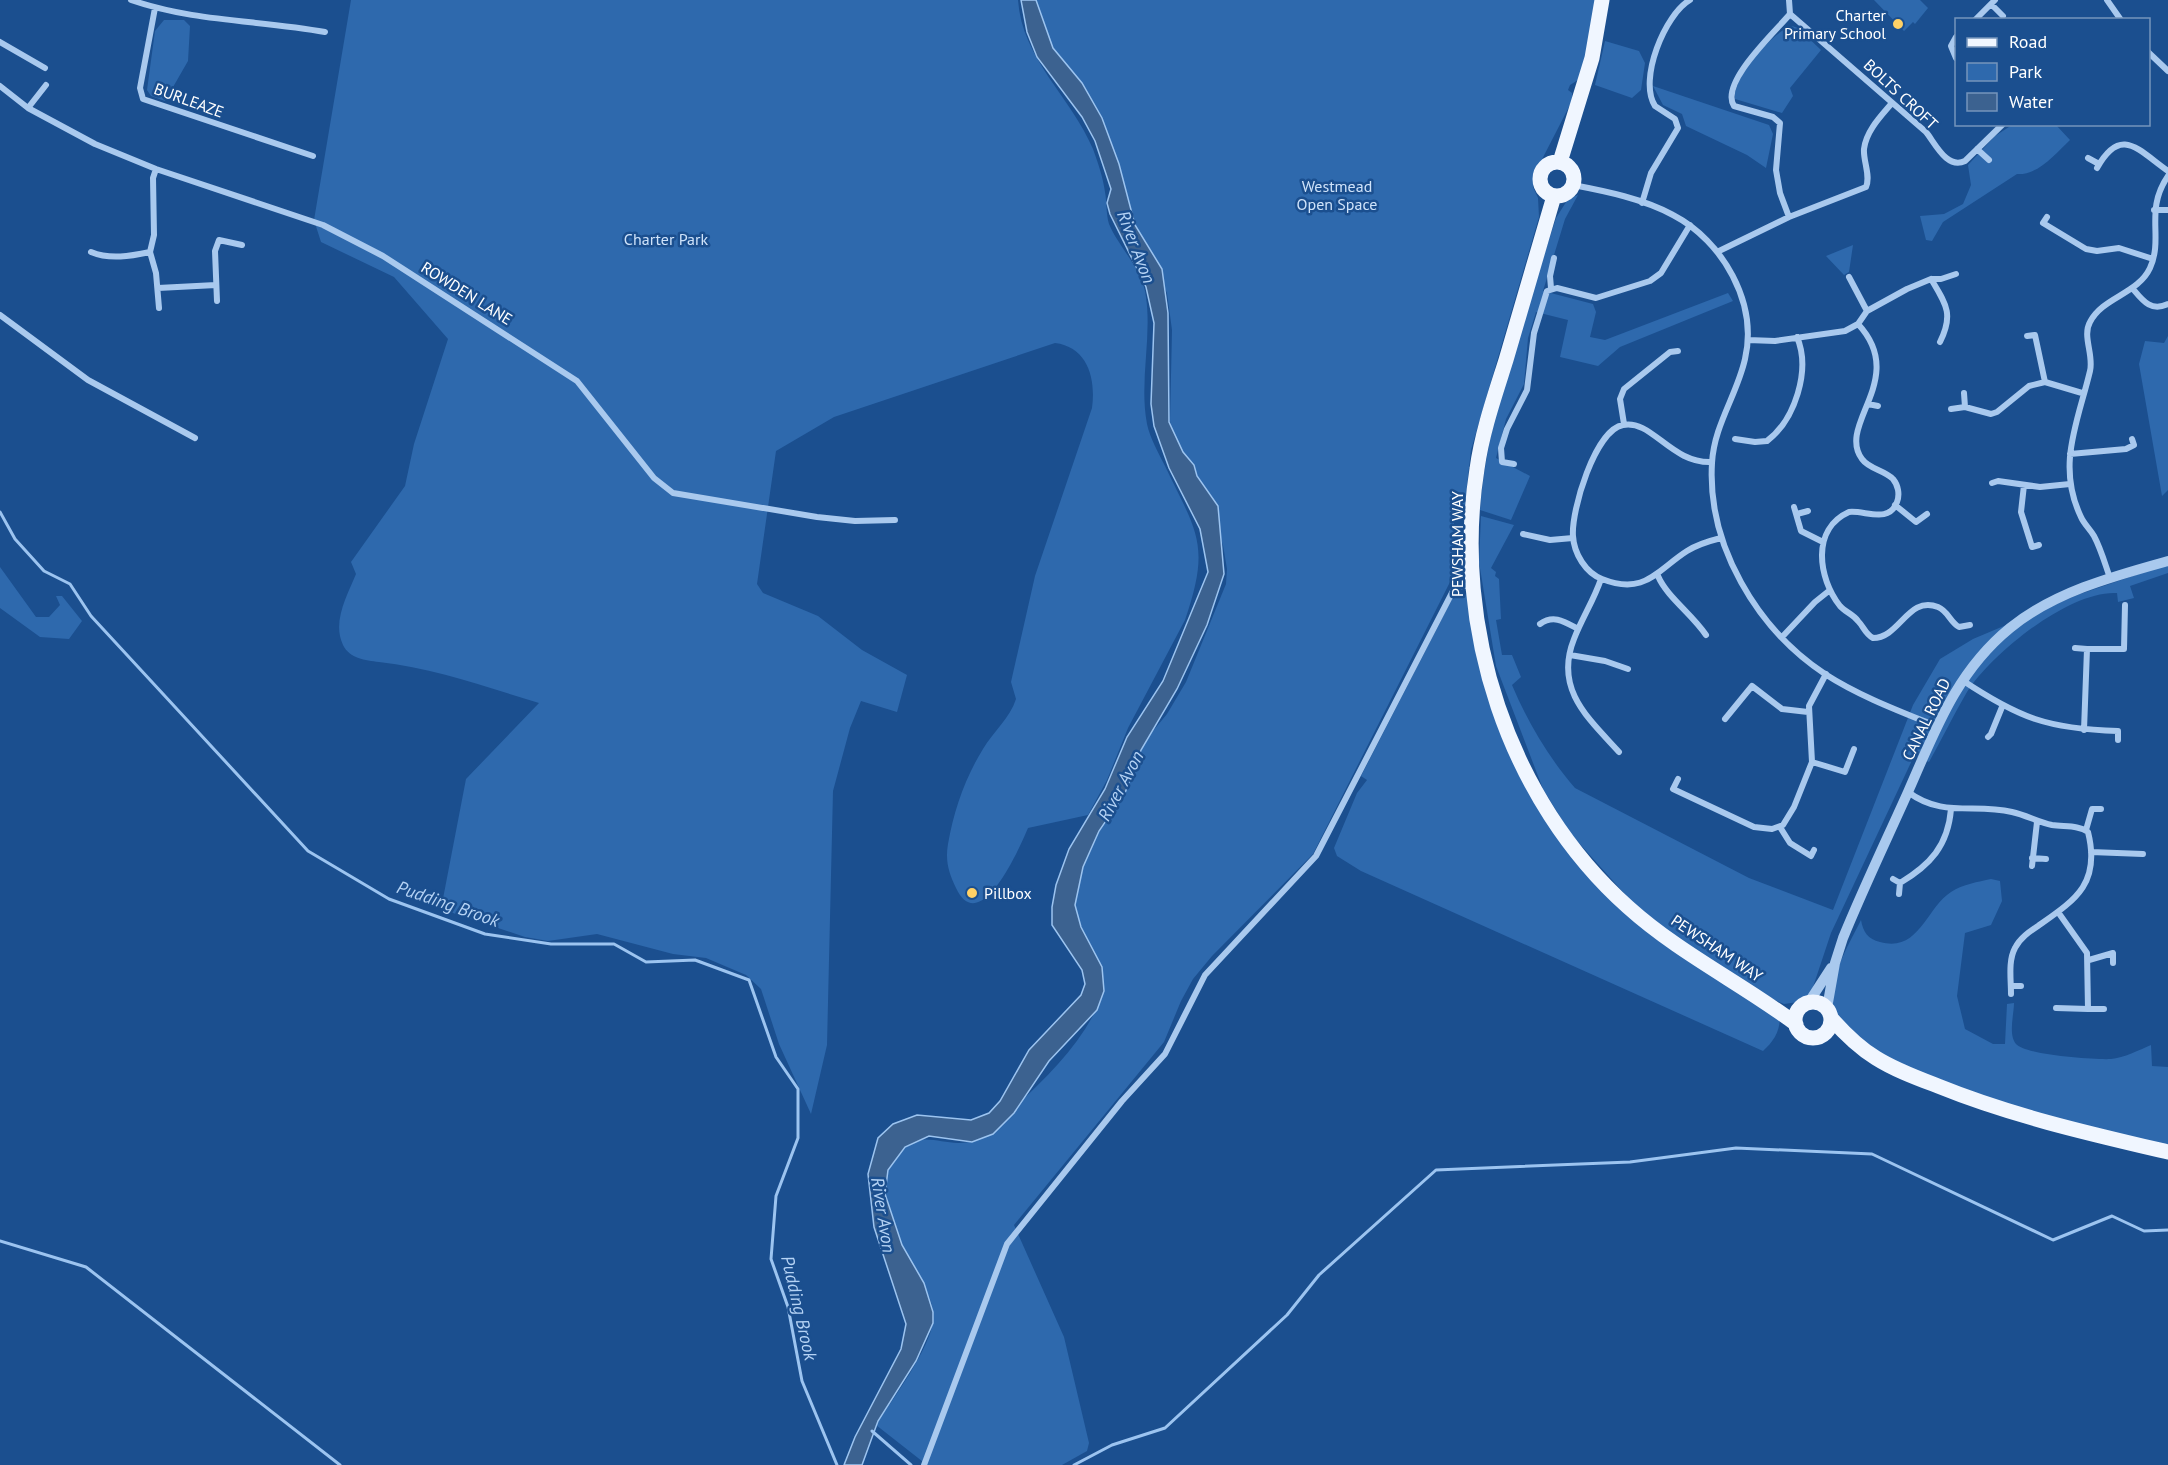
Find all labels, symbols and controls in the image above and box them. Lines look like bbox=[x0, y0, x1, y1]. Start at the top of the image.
place label: Charter Primary School bbox=[1784, 5, 1887, 43]
marker: Charter Primary School bbox=[1891, 17, 1905, 31]
legend bbox=[1955, 18, 2150, 126]
text: Road bbox=[2009, 30, 2047, 53]
street label: BOLTS CROFT bbox=[1860, 55, 1942, 134]
text: Park bbox=[2009, 60, 2042, 83]
street label: BURLEAZE bbox=[151, 78, 227, 122]
text: Water bbox=[2009, 90, 2053, 113]
park label: Westmead Open Space bbox=[1297, 176, 1377, 214]
water label: River Avon bbox=[1112, 207, 1161, 287]
park label: Charter Park bbox=[624, 229, 708, 249]
street label: ROWDEN LANE bbox=[418, 257, 516, 329]
street label: PEWSHAM WAY bbox=[1447, 491, 1467, 597]
street label: CANAL ROAD bbox=[1897, 675, 1955, 763]
water label: River Avon bbox=[1092, 747, 1149, 825]
water label: Pudding Brook bbox=[394, 875, 503, 932]
place label: Pillbox bbox=[984, 883, 1032, 903]
marker: Pillbox bbox=[965, 886, 979, 900]
street label: PEWSHAM WAY bbox=[1667, 910, 1767, 986]
water label: River Avon bbox=[866, 1175, 901, 1254]
water label: Pudding Brook bbox=[776, 1253, 823, 1363]

